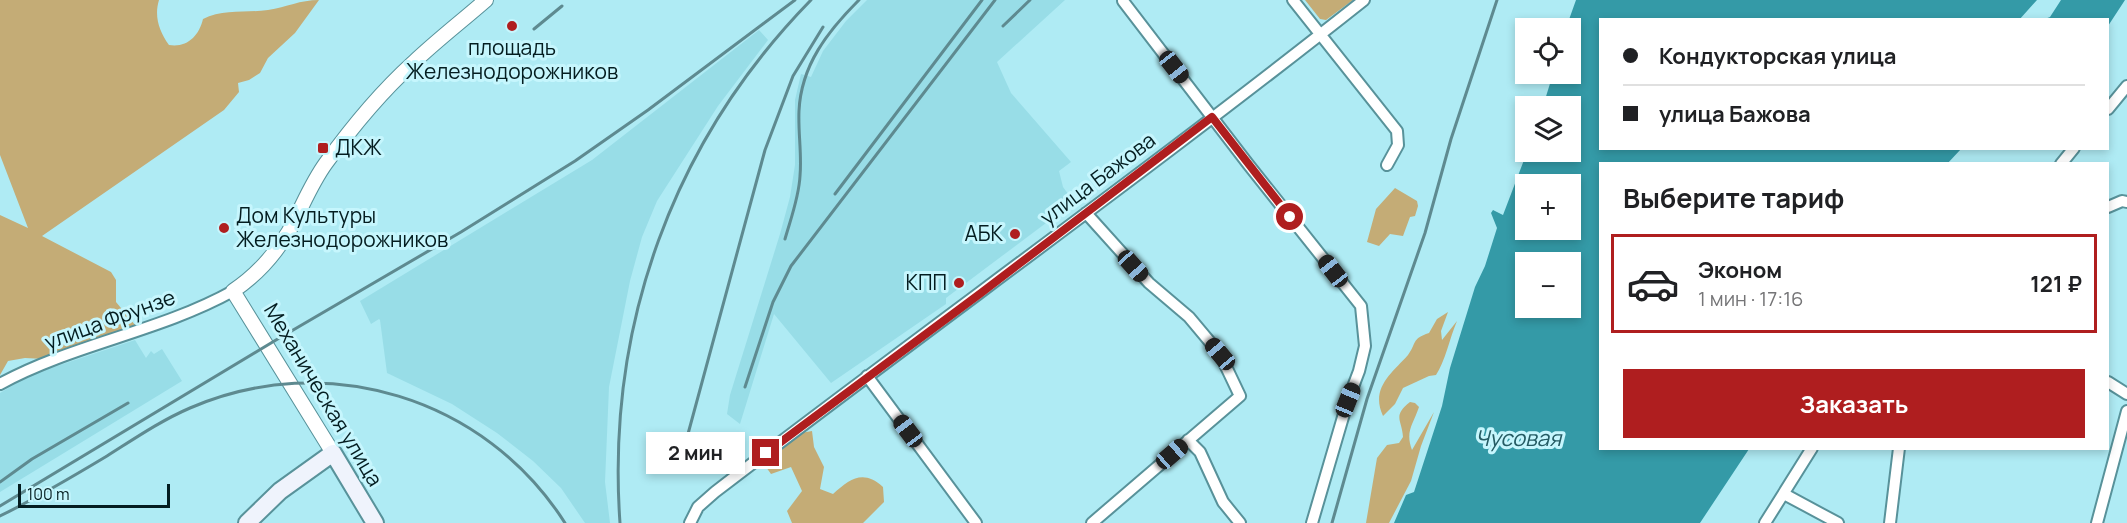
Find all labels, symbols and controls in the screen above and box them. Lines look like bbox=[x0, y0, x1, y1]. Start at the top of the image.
map controls bbox=[1515, 18, 1581, 318]
button: locate bbox=[1515, 18, 1581, 84]
marker: площадь Железнодорожников bbox=[505, 19, 519, 33]
place label: площадь Железнодорожников bbox=[406, 33, 618, 85]
text: Кондукторская улица bbox=[1659, 41, 1896, 71]
car bbox=[1156, 47, 1192, 87]
button: layers bbox=[1515, 96, 1581, 162]
text: улица Бажова bbox=[1659, 99, 1811, 129]
street label: улица Бажова bbox=[1034, 126, 1161, 231]
place label: ДКЖ bbox=[335, 133, 382, 161]
marker: ДКЖ bbox=[316, 141, 330, 155]
button: + bbox=[1515, 174, 1581, 240]
text: Выберите тариф bbox=[1623, 179, 1844, 216]
place label: Дом Культуры Железнодорожников bbox=[236, 201, 448, 253]
route start bbox=[1276, 203, 1303, 230]
place label: АБК bbox=[965, 219, 1004, 247]
marker: Дом Культуры Железнодорожников bbox=[217, 221, 231, 235]
marker: АБК bbox=[1008, 227, 1022, 241]
car bbox=[1114, 247, 1152, 285]
car bbox=[1315, 251, 1351, 291]
button: − bbox=[1515, 252, 1581, 318]
text: Эконом bbox=[1698, 255, 1782, 285]
icon: car bbox=[1626, 257, 1680, 311]
place label: КПП bbox=[905, 268, 947, 296]
text: 121 ₽ bbox=[2030, 269, 2082, 299]
marker: КПП bbox=[952, 276, 966, 290]
street label: улица Фрунзе bbox=[41, 283, 179, 356]
text: 1 мин · 17:16 bbox=[1698, 285, 1803, 312]
street label: Механическая улица bbox=[258, 298, 390, 491]
car bbox=[1202, 334, 1238, 374]
button: Заказать bbox=[1623, 369, 2085, 438]
car bbox=[1333, 380, 1363, 420]
car bbox=[890, 411, 926, 451]
water label: Чусовая bbox=[1475, 423, 1563, 453]
callout: 2 мин bbox=[646, 432, 745, 474]
car bbox=[1153, 435, 1191, 473]
text: 2 мин bbox=[668, 439, 723, 466]
route end bbox=[752, 439, 779, 466]
scale bar bbox=[18, 481, 170, 508]
text: 100 m bbox=[27, 483, 70, 505]

